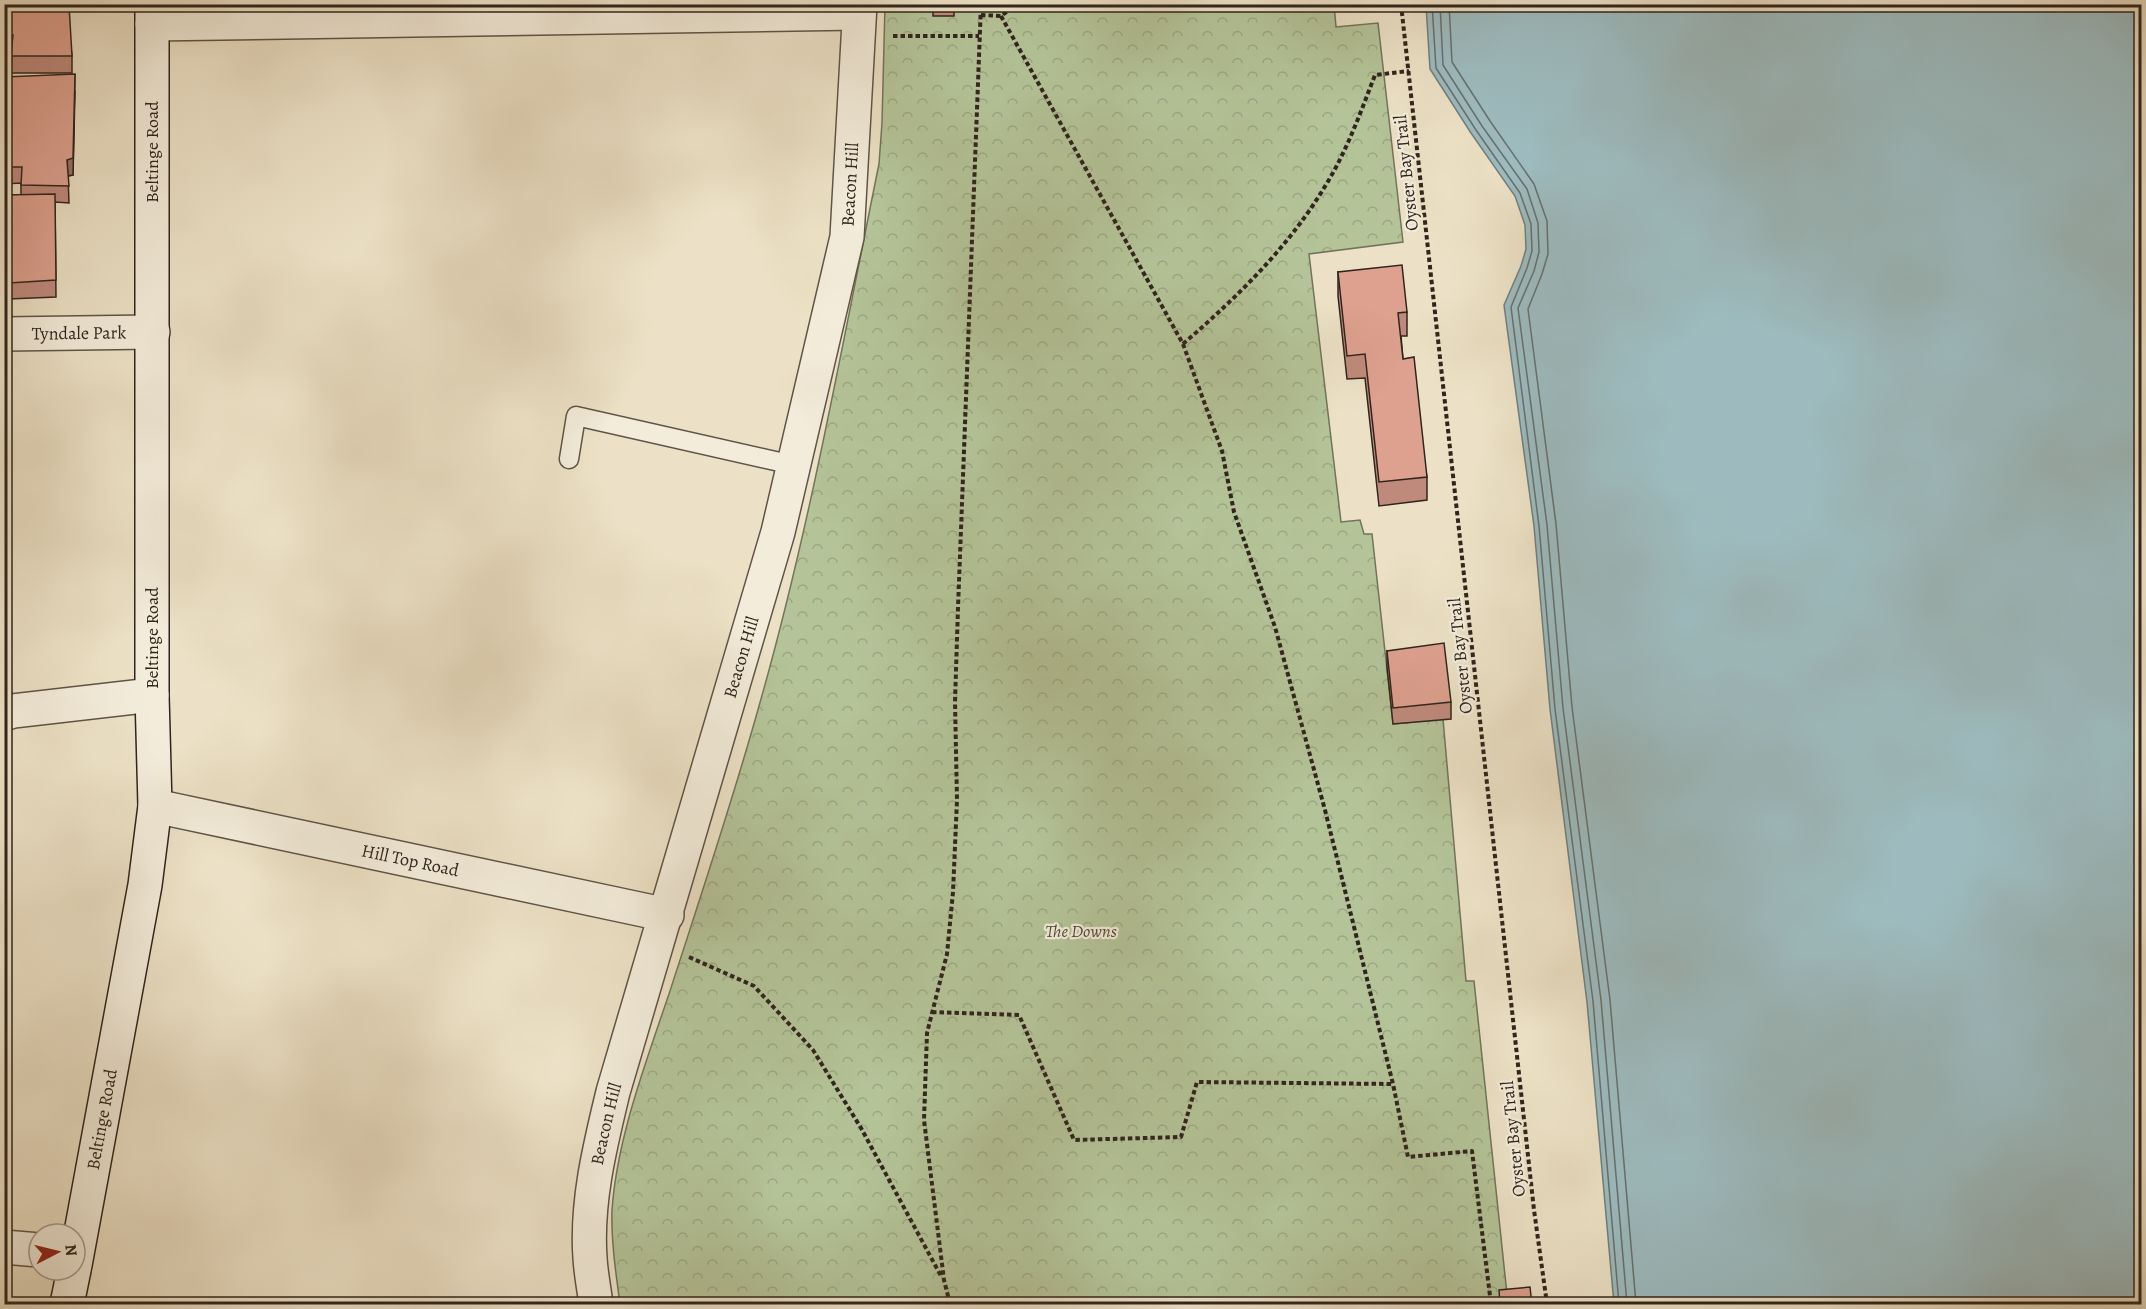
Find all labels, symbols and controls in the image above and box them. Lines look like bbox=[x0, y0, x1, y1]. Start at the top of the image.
street label: Beltinge Road bbox=[140, 101, 164, 203]
street label: Oyster Bay Trail bbox=[1388, 113, 1424, 232]
street label: Beacon Hill bbox=[836, 141, 864, 227]
street label: Tyndale Park bbox=[31, 320, 127, 346]
street label: Beltinge Road bbox=[140, 587, 164, 689]
street label: Oyster Bay Trail bbox=[1442, 596, 1478, 715]
street label: Beacon Hill bbox=[718, 613, 765, 701]
street label: Hill Top Road bbox=[359, 838, 462, 882]
park label: The Downs bbox=[1045, 919, 1117, 943]
street label: Beltinge Road bbox=[81, 1067, 123, 1172]
street label: Beacon Hill bbox=[585, 1079, 627, 1167]
street label: Oyster Bay Trail bbox=[1495, 1079, 1531, 1198]
north arrow bbox=[27, 1222, 87, 1282]
text: N bbox=[59, 1243, 83, 1258]

